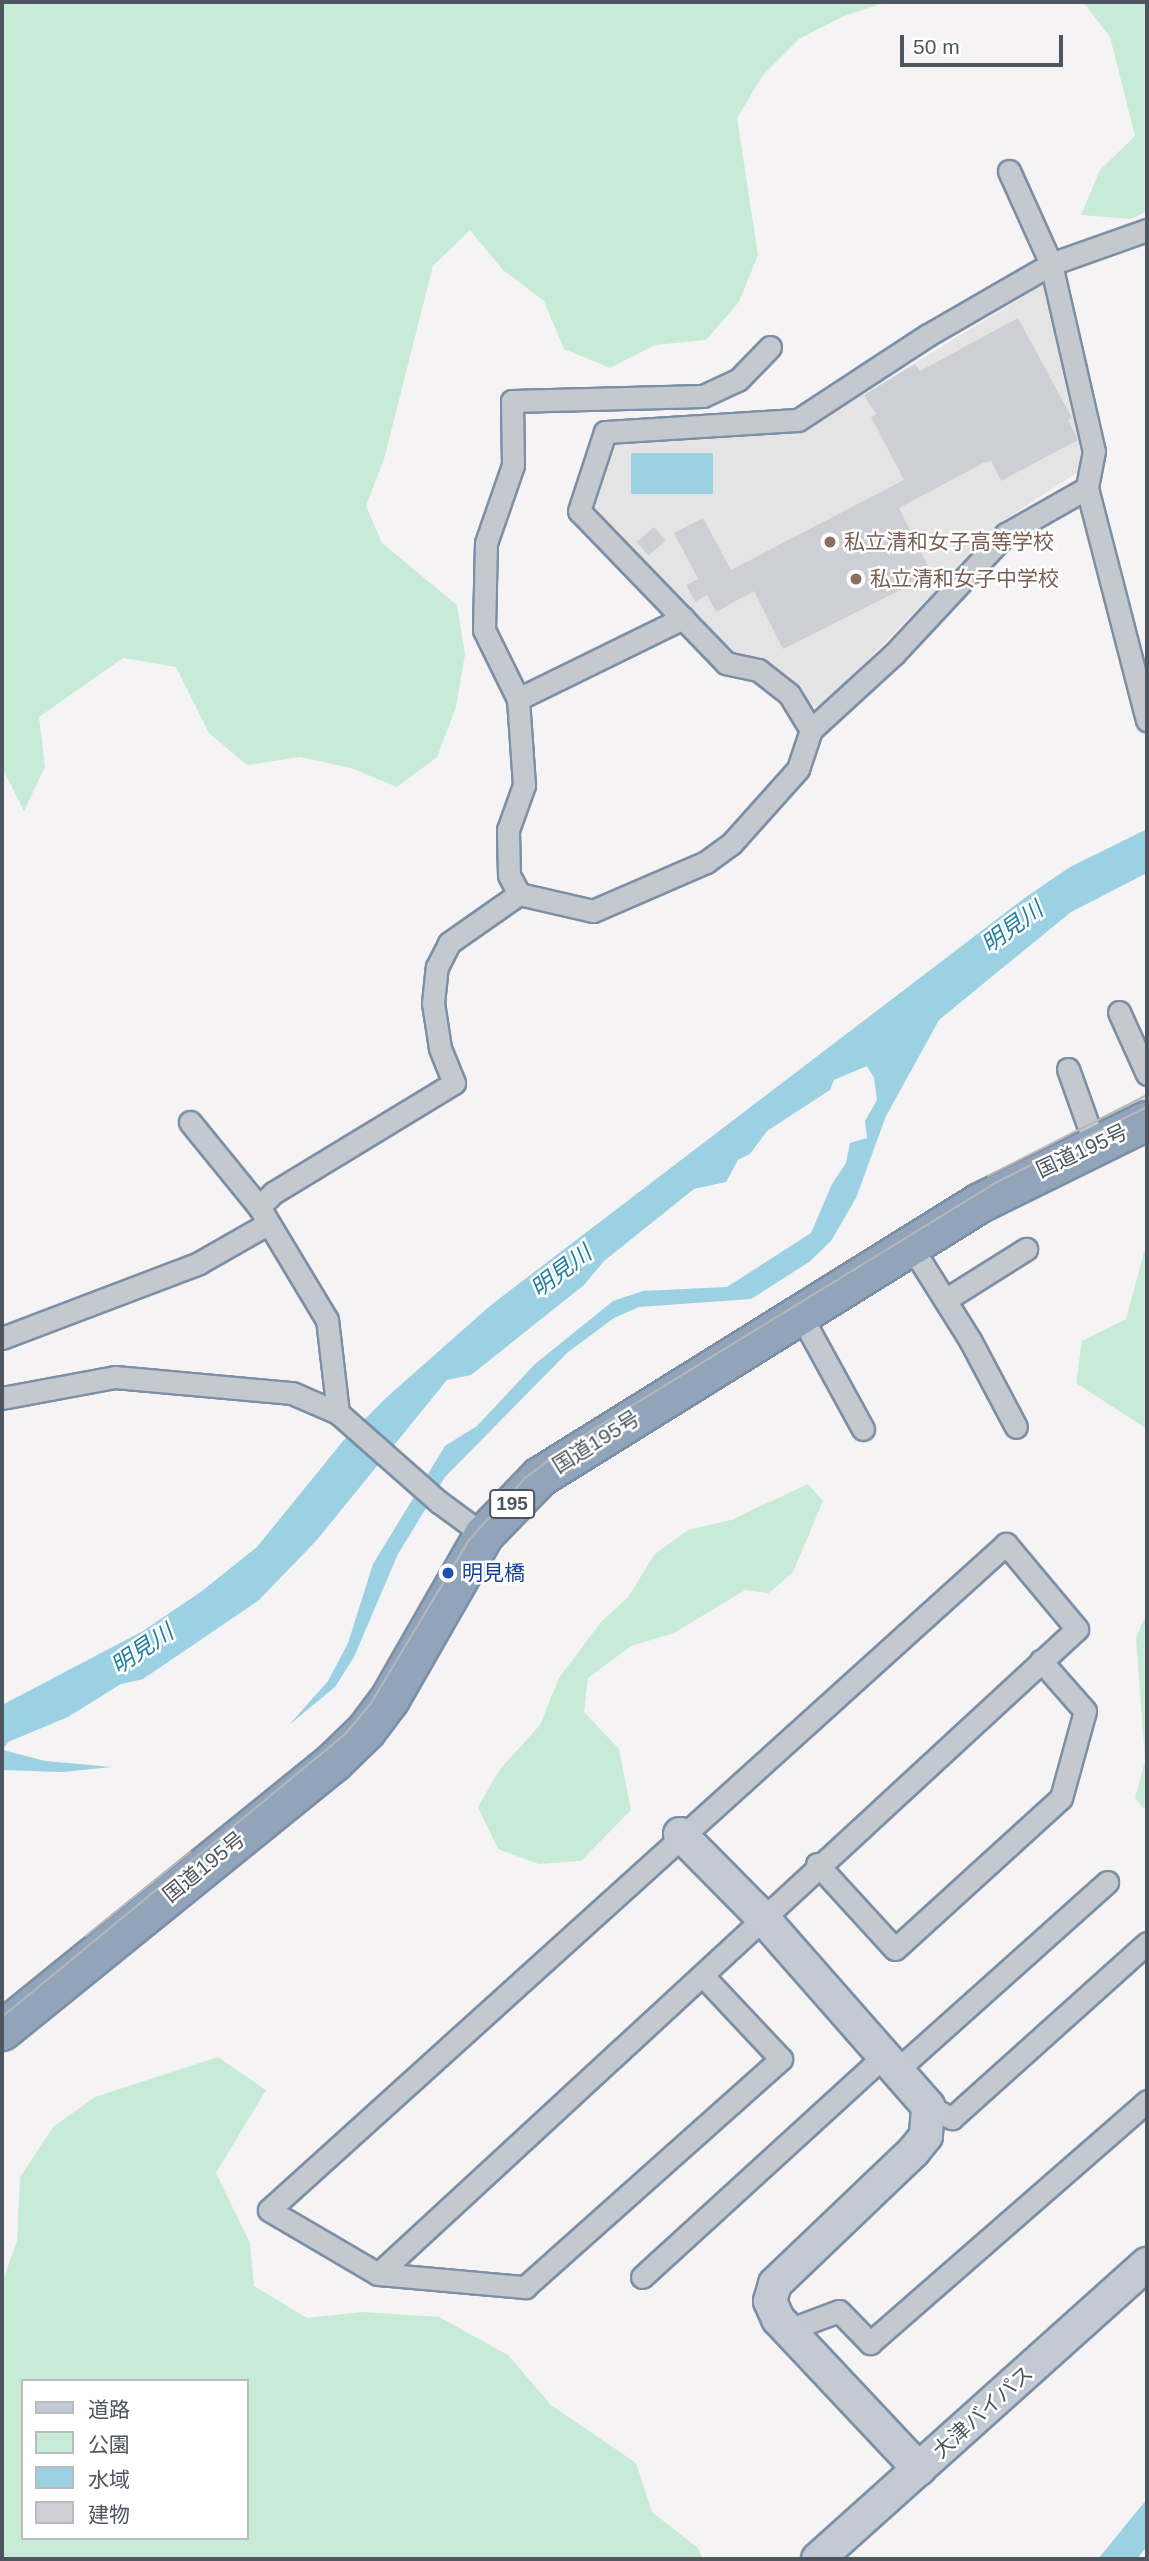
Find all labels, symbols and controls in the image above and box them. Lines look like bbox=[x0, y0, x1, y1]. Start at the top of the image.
scale bar bbox=[904, 21, 1067, 65]
text: 50 m bbox=[913, 35, 960, 58]
place label: 私立清和女子高等学校 bbox=[844, 529, 1054, 555]
marker: 私立清和女子高等学校 bbox=[822, 534, 838, 550]
place label: 私立清和女子中学校 bbox=[870, 566, 1059, 592]
marker: 私立清和女子中学校 bbox=[848, 571, 864, 587]
water label: 明見川 bbox=[976, 896, 1048, 958]
street label: 国道195号 bbox=[1032, 1119, 1132, 1183]
water label: 明見川 bbox=[525, 1239, 597, 1303]
street label: 国道195号 bbox=[548, 1405, 644, 1479]
road number: 195 bbox=[488, 1488, 536, 1520]
place label: 明見橋 bbox=[462, 1560, 525, 1586]
marker: 明見橋 bbox=[440, 1565, 456, 1581]
water label: 明見川 bbox=[106, 1618, 178, 1680]
street label: 国道195号 bbox=[158, 1826, 250, 1908]
street label: 大津バイパス bbox=[928, 2360, 1038, 2464]
legend bbox=[21, 2379, 248, 2540]
text: 道路 bbox=[88, 2398, 130, 2421]
text: 公園 bbox=[88, 2433, 130, 2456]
text: 水域 bbox=[88, 2468, 130, 2491]
text: 建物 bbox=[88, 2503, 130, 2526]

